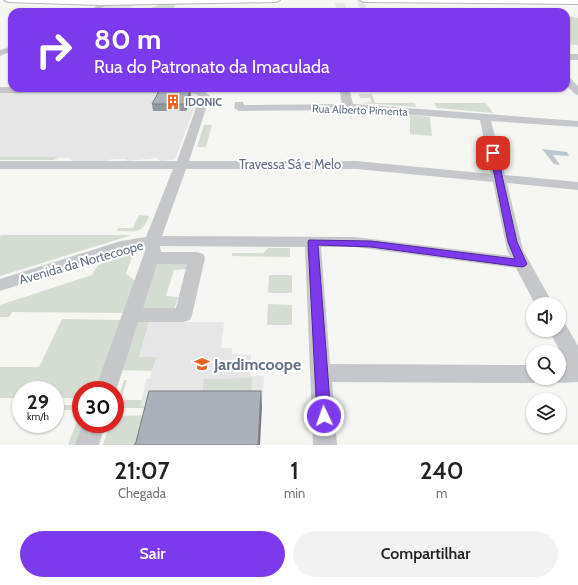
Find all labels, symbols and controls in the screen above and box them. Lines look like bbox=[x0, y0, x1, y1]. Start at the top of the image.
text: 80 m bbox=[94, 22, 161, 56]
icon: right bbox=[28, 24, 80, 76]
text: Rua do Patronato da Imaculada bbox=[94, 56, 330, 78]
building icon: IDONIC bbox=[164, 93, 182, 111]
place label: IDONIC bbox=[185, 95, 222, 109]
street label: Rua Alberto Pimenta bbox=[312, 101, 409, 119]
pin bbox=[476, 136, 510, 170]
icon: arrive bbox=[482, 142, 504, 164]
street label: Travessa Sá e Melo bbox=[239, 156, 341, 172]
street label: Avenida da Nortecoope bbox=[17, 237, 145, 287]
map controls bbox=[526, 297, 566, 433]
button: sound bbox=[526, 297, 566, 337]
button: search bbox=[526, 345, 566, 385]
school or university icon: Jardimcoope bbox=[193, 355, 211, 373]
place label: Jardimcoope bbox=[213, 355, 301, 374]
speed limit sign: 30 bbox=[72, 381, 124, 433]
text: 29 bbox=[27, 390, 49, 414]
button: layers bbox=[526, 393, 566, 433]
position arrow bbox=[303, 395, 345, 437]
text: km/h bbox=[27, 410, 49, 423]
text: 21:07 bbox=[114, 456, 170, 485]
text: 1 bbox=[290, 456, 299, 485]
text: 240 bbox=[420, 456, 464, 485]
text: Chegada bbox=[118, 485, 166, 501]
text: min bbox=[284, 485, 305, 501]
text: m bbox=[436, 485, 447, 501]
button: Sair bbox=[20, 531, 285, 577]
button: Compartilhar bbox=[293, 531, 558, 577]

